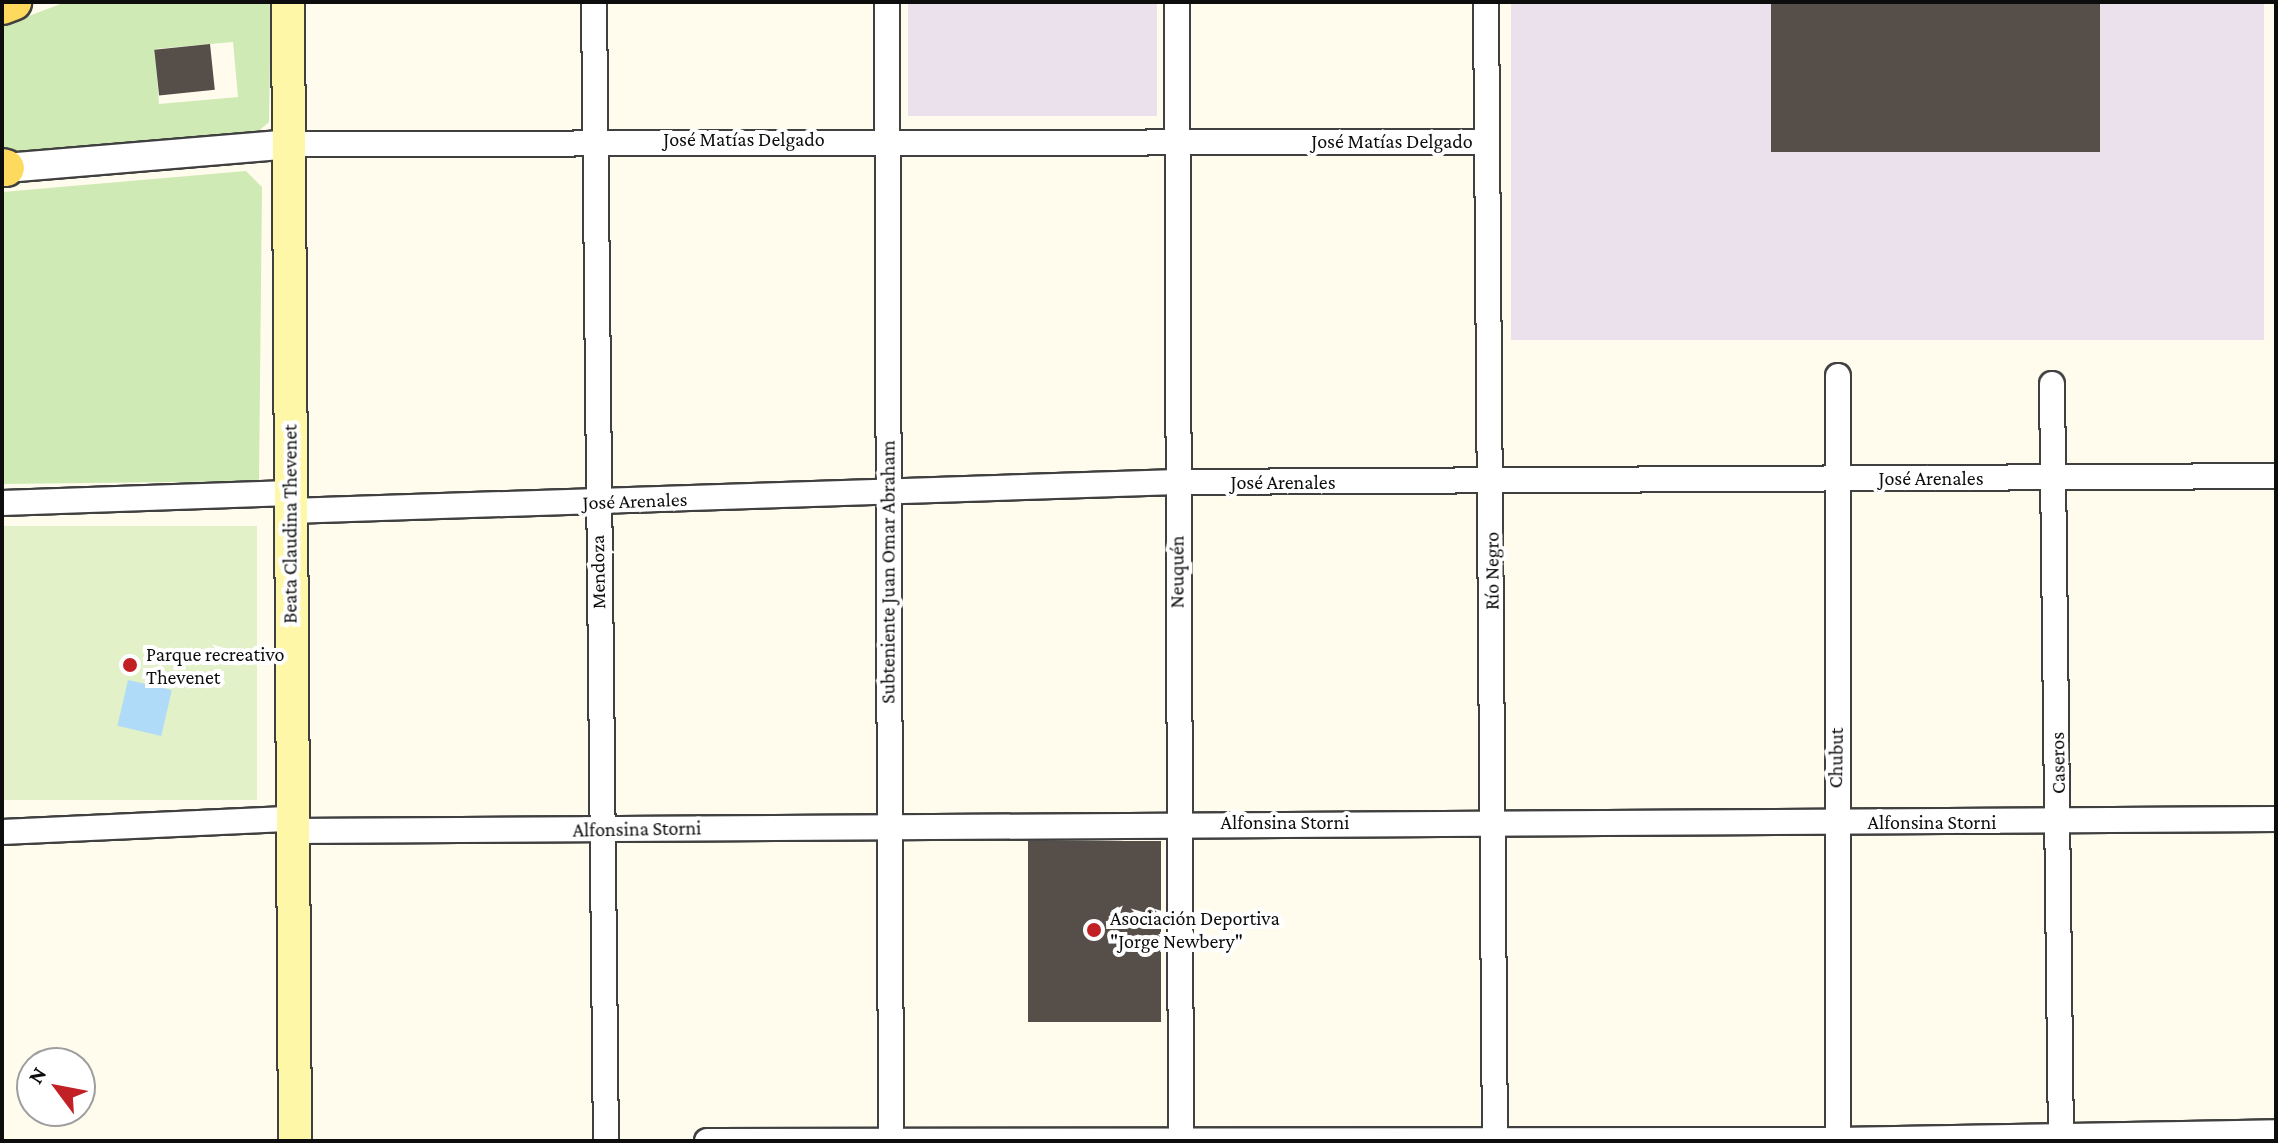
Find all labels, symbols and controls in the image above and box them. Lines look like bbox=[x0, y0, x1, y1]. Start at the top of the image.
street label: José Matías Delgado bbox=[663, 127, 825, 151]
street label: José Matías Delgado bbox=[1311, 129, 1473, 153]
street label: Beata Claudina Thevenet bbox=[278, 424, 302, 624]
street label: Subteniente Juan Omar Abraham bbox=[876, 440, 900, 704]
street label: José Arenales bbox=[1879, 466, 1983, 490]
street label: José Arenales bbox=[1231, 470, 1335, 494]
street label: José Arenales bbox=[582, 487, 688, 515]
street label: Río Negro bbox=[1480, 532, 1504, 610]
street label: Mendoza bbox=[585, 535, 611, 609]
street label: Neuquén bbox=[1165, 536, 1189, 608]
place label: Parque recreativo Thevenet bbox=[146, 642, 284, 689]
marker: Parque recreativo Thevenet bbox=[121, 656, 139, 674]
street label: Chubut bbox=[1823, 727, 1849, 789]
street label: Caseros bbox=[2045, 732, 2071, 794]
street label: Alfonsina Storni bbox=[1221, 810, 1349, 834]
street label: Alfonsina Storni bbox=[1868, 810, 1996, 834]
street label: Alfonsina Storni bbox=[572, 816, 702, 842]
place label: Asociación Deportiva "Jorge Newbery" bbox=[1110, 906, 1280, 953]
marker: Asociación Deportiva "Jorge Newbery" bbox=[1085, 921, 1103, 939]
north arrow bbox=[16, 1047, 96, 1127]
text: N bbox=[22, 1062, 51, 1088]

